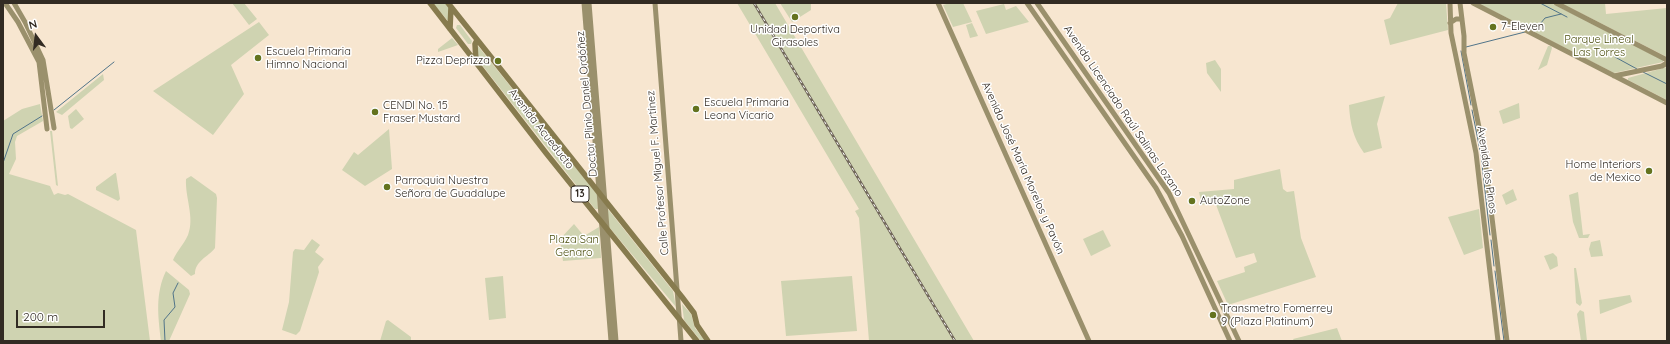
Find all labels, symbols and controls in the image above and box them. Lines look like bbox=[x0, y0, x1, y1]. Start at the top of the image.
marker: Unidad Deportiva Girasoles bbox=[790, 12, 800, 22]
north arrow bbox=[16, 16, 56, 56]
text: N bbox=[27, 17, 39, 32]
place label: 7-Eleven bbox=[1501, 20, 1544, 34]
marker: 7-Eleven bbox=[1488, 22, 1498, 32]
place label: Unidad Deportiva Girasoles bbox=[750, 23, 840, 49]
street label: Avenida Licenciado Raúl Salinas Lozano bbox=[1061, 23, 1185, 199]
street label: Doctor Plinio Daniel Ordóñez bbox=[574, 31, 600, 177]
park label: Parque Lineal Las Torres bbox=[1564, 33, 1634, 59]
place label: Escuela Primaria Himno Nacional bbox=[266, 45, 351, 71]
marker: Escuela Primaria Himno Nacional bbox=[253, 53, 263, 63]
place label: Pizza Deprizza bbox=[416, 54, 490, 68]
marker: Pizza Deprizza bbox=[493, 56, 503, 66]
street label: Avenida José María Morelos y Pavón bbox=[979, 80, 1067, 256]
street label: Avenida Acueducto bbox=[506, 86, 576, 172]
street label: Calle Profesor Miguel F. Martínez bbox=[644, 90, 672, 256]
place label: Escuela Primaria Leona Vicario bbox=[704, 96, 789, 122]
place label: CENDI No. 15 Fraser Mustard bbox=[383, 99, 460, 125]
marker: Escuela Primaria Leona Vicario bbox=[691, 104, 701, 114]
marker: CENDI No. 15 Fraser Mustard bbox=[370, 107, 380, 117]
street label: Avenida los Pinos bbox=[1474, 125, 1500, 215]
place label: Home Interiors de Mexico bbox=[1566, 158, 1641, 184]
marker: Home Interiors de Mexico bbox=[1644, 166, 1654, 176]
place label: Parroquia Nuestra Señora de Guadalupe bbox=[395, 174, 506, 200]
marker: Parroquia Nuestra Señora de Guadalupe bbox=[382, 182, 392, 192]
road number: 13 bbox=[571, 186, 589, 202]
place label: AutoZone bbox=[1200, 194, 1250, 208]
marker: AutoZone bbox=[1187, 196, 1197, 206]
park label: Plaza San Genaro bbox=[549, 233, 599, 259]
scale bar bbox=[18, 302, 107, 328]
place label: Transmetro Fomerrey 9 (Plaza Platinum) bbox=[1221, 302, 1332, 328]
text: 200 m bbox=[23, 309, 58, 324]
marker: Transmetro Fomerrey 9 (Plaza Platinum) bbox=[1208, 310, 1218, 320]

